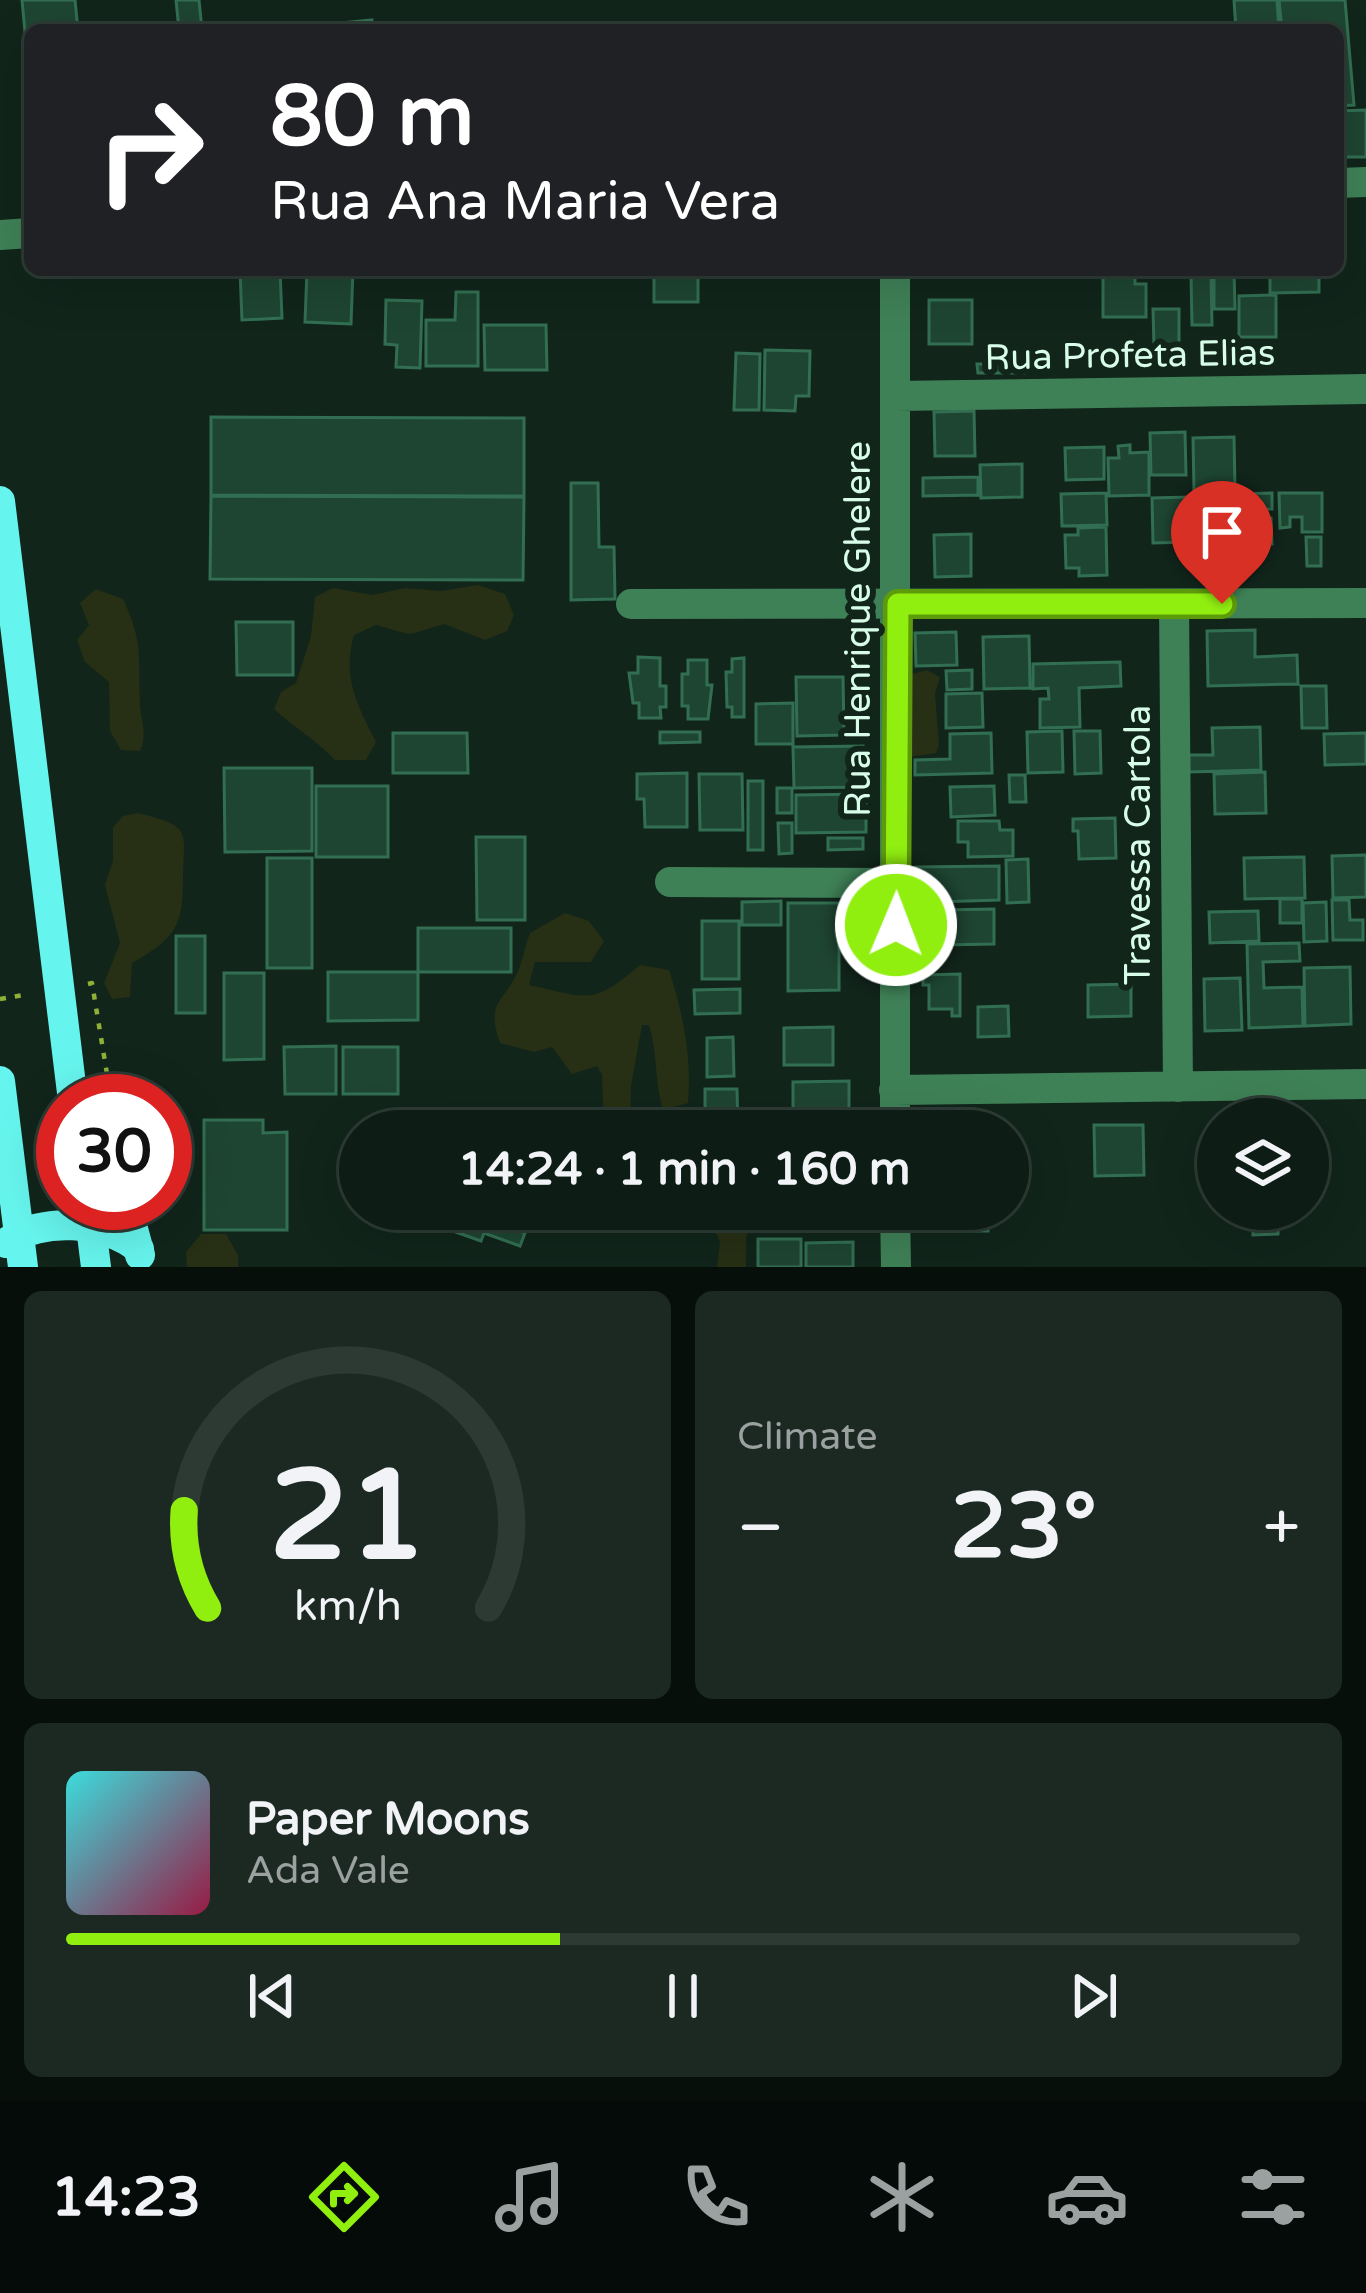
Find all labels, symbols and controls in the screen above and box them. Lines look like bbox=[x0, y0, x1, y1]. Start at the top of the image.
text: 80 m bbox=[270, 67, 474, 168]
icon: right bbox=[72, 72, 228, 228]
text: Rua Ana Maria Vera bbox=[270, 169, 780, 234]
street label: Rua Profeta Elias bbox=[984, 331, 1276, 380]
street label: Rua Henrique Ghelere bbox=[837, 441, 880, 817]
pin bbox=[1171, 481, 1273, 604]
icon: arrive bbox=[1189, 499, 1255, 565]
street label: Travessa Cartola bbox=[1117, 705, 1160, 985]
position arrow bbox=[833, 862, 959, 988]
speed limit sign: 30 bbox=[36, 1074, 192, 1230]
map controls bbox=[1197, 1098, 1329, 1230]
button: layers bbox=[1197, 1098, 1329, 1230]
text: 14:24 · 1 min · 160 m bbox=[458, 1143, 910, 1197]
text: Climate bbox=[737, 1413, 877, 1460]
text: 21 bbox=[269, 1442, 426, 1593]
text: 23° bbox=[950, 1473, 1097, 1582]
text: − bbox=[737, 1488, 784, 1568]
text: + bbox=[1263, 1488, 1300, 1568]
text: km/h bbox=[294, 1581, 401, 1632]
text: Paper Moons bbox=[246, 1793, 530, 1847]
text: Ada Vale bbox=[246, 1847, 410, 1894]
icon: previous bbox=[239, 1963, 305, 2029]
icon: pause bbox=[650, 1963, 716, 2029]
icon: next bbox=[1061, 1963, 1127, 2029]
icon: directions bbox=[302, 2155, 386, 2239]
icon: music bbox=[488, 2155, 572, 2239]
icon: phone bbox=[674, 2155, 758, 2239]
icon: climate bbox=[860, 2155, 944, 2239]
icon: car bbox=[1045, 2155, 1129, 2239]
icon: filters bbox=[1231, 2155, 1315, 2239]
text: 14:23 bbox=[51, 2165, 201, 2230]

